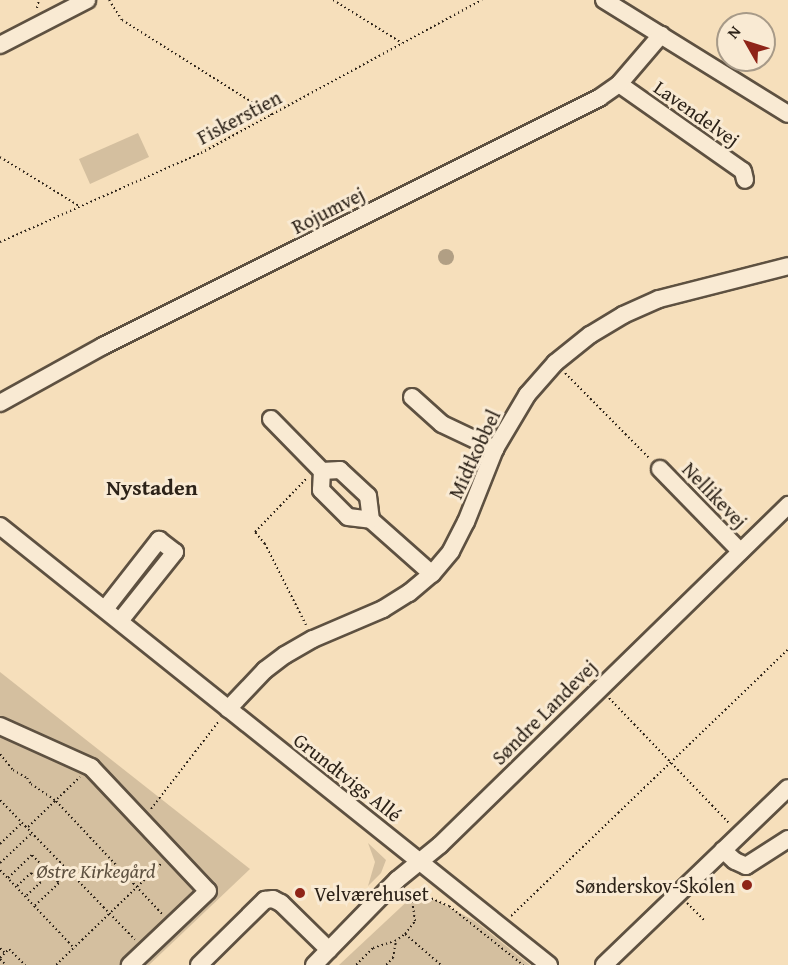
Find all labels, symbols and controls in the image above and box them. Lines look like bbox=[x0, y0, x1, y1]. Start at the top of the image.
north arrow bbox=[716, 12, 776, 72]
text: N bbox=[721, 20, 746, 44]
street label: Lavendelvej bbox=[650, 75, 744, 151]
street label: Fiskerstien bbox=[193, 85, 285, 149]
street label: Rojumvej bbox=[288, 181, 368, 239]
street label: Midtkobbel bbox=[443, 406, 505, 502]
street label: Nellikevej bbox=[678, 457, 752, 533]
district label: Nystaden bbox=[106, 475, 198, 501]
street label: Søndre Landevej bbox=[487, 655, 601, 769]
street label: Grundtvigs Allé bbox=[289, 727, 407, 827]
park label: Østre Kirkegård bbox=[36, 858, 156, 882]
place label: Sønderskov-Skolen bbox=[575, 873, 735, 897]
marker: Sønderskov-Skolen bbox=[740, 878, 754, 892]
place label: Velværehuset bbox=[314, 881, 429, 905]
marker: Velværehuset bbox=[291, 884, 309, 902]

